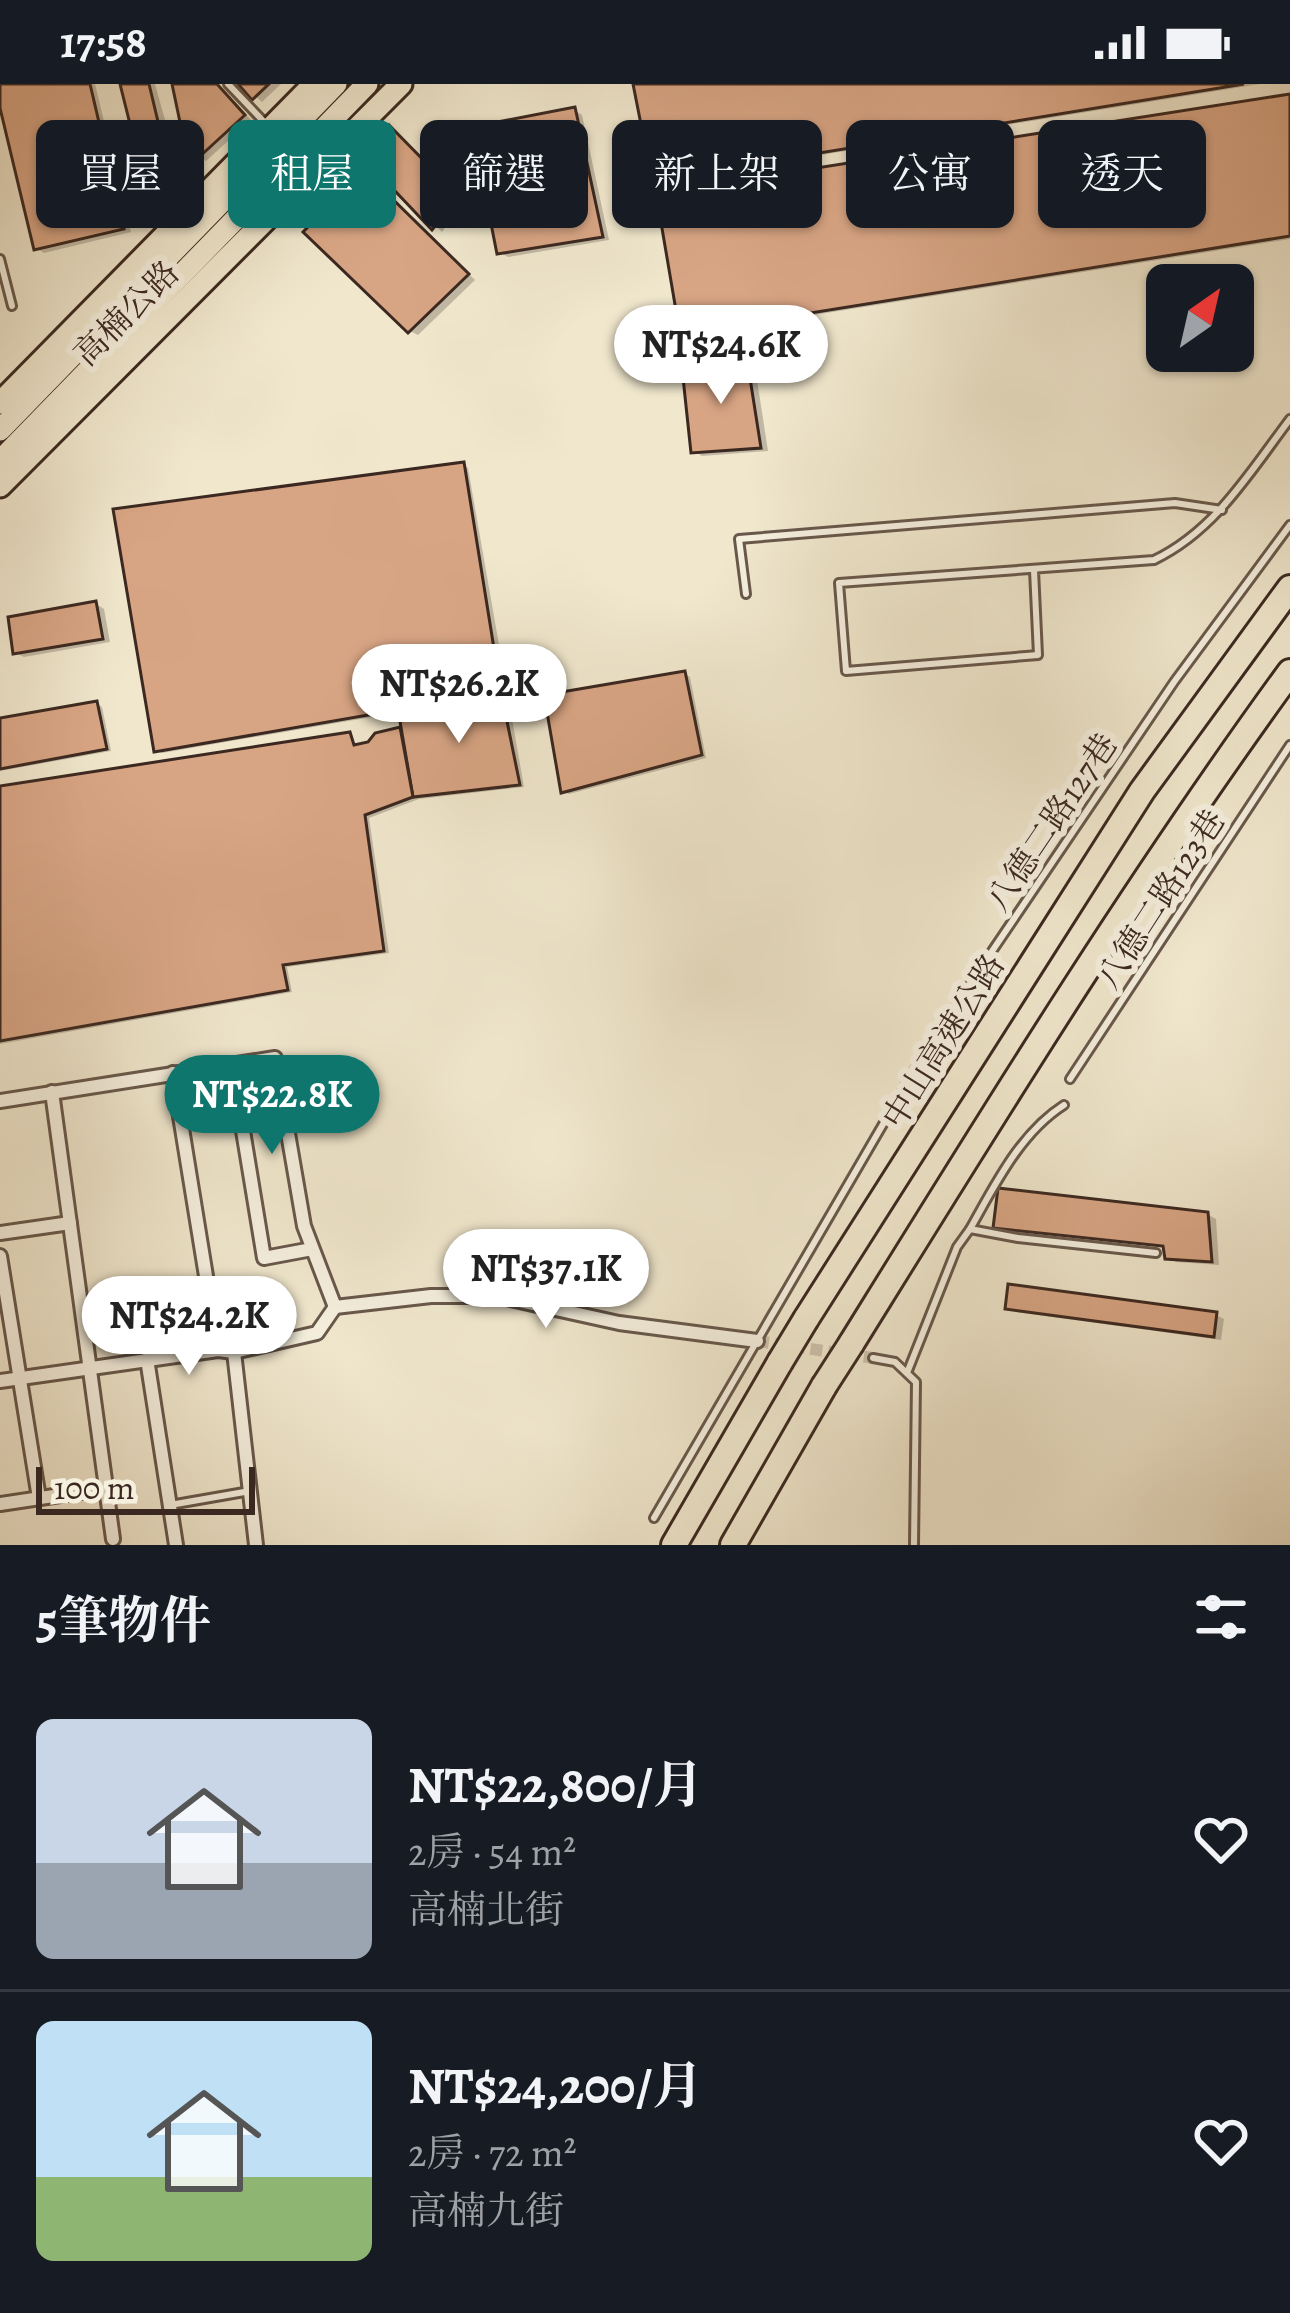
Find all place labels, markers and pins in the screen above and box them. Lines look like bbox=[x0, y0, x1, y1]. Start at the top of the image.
pin: NT$24.6K bbox=[597, 305, 845, 407]
pin: NT$26.2K bbox=[335, 644, 583, 746]
pin: NT$22.8K bbox=[148, 1055, 396, 1157]
pin: NT$37.1K bbox=[422, 1229, 670, 1331]
pin: NT$24.2K bbox=[65, 1276, 313, 1378]

